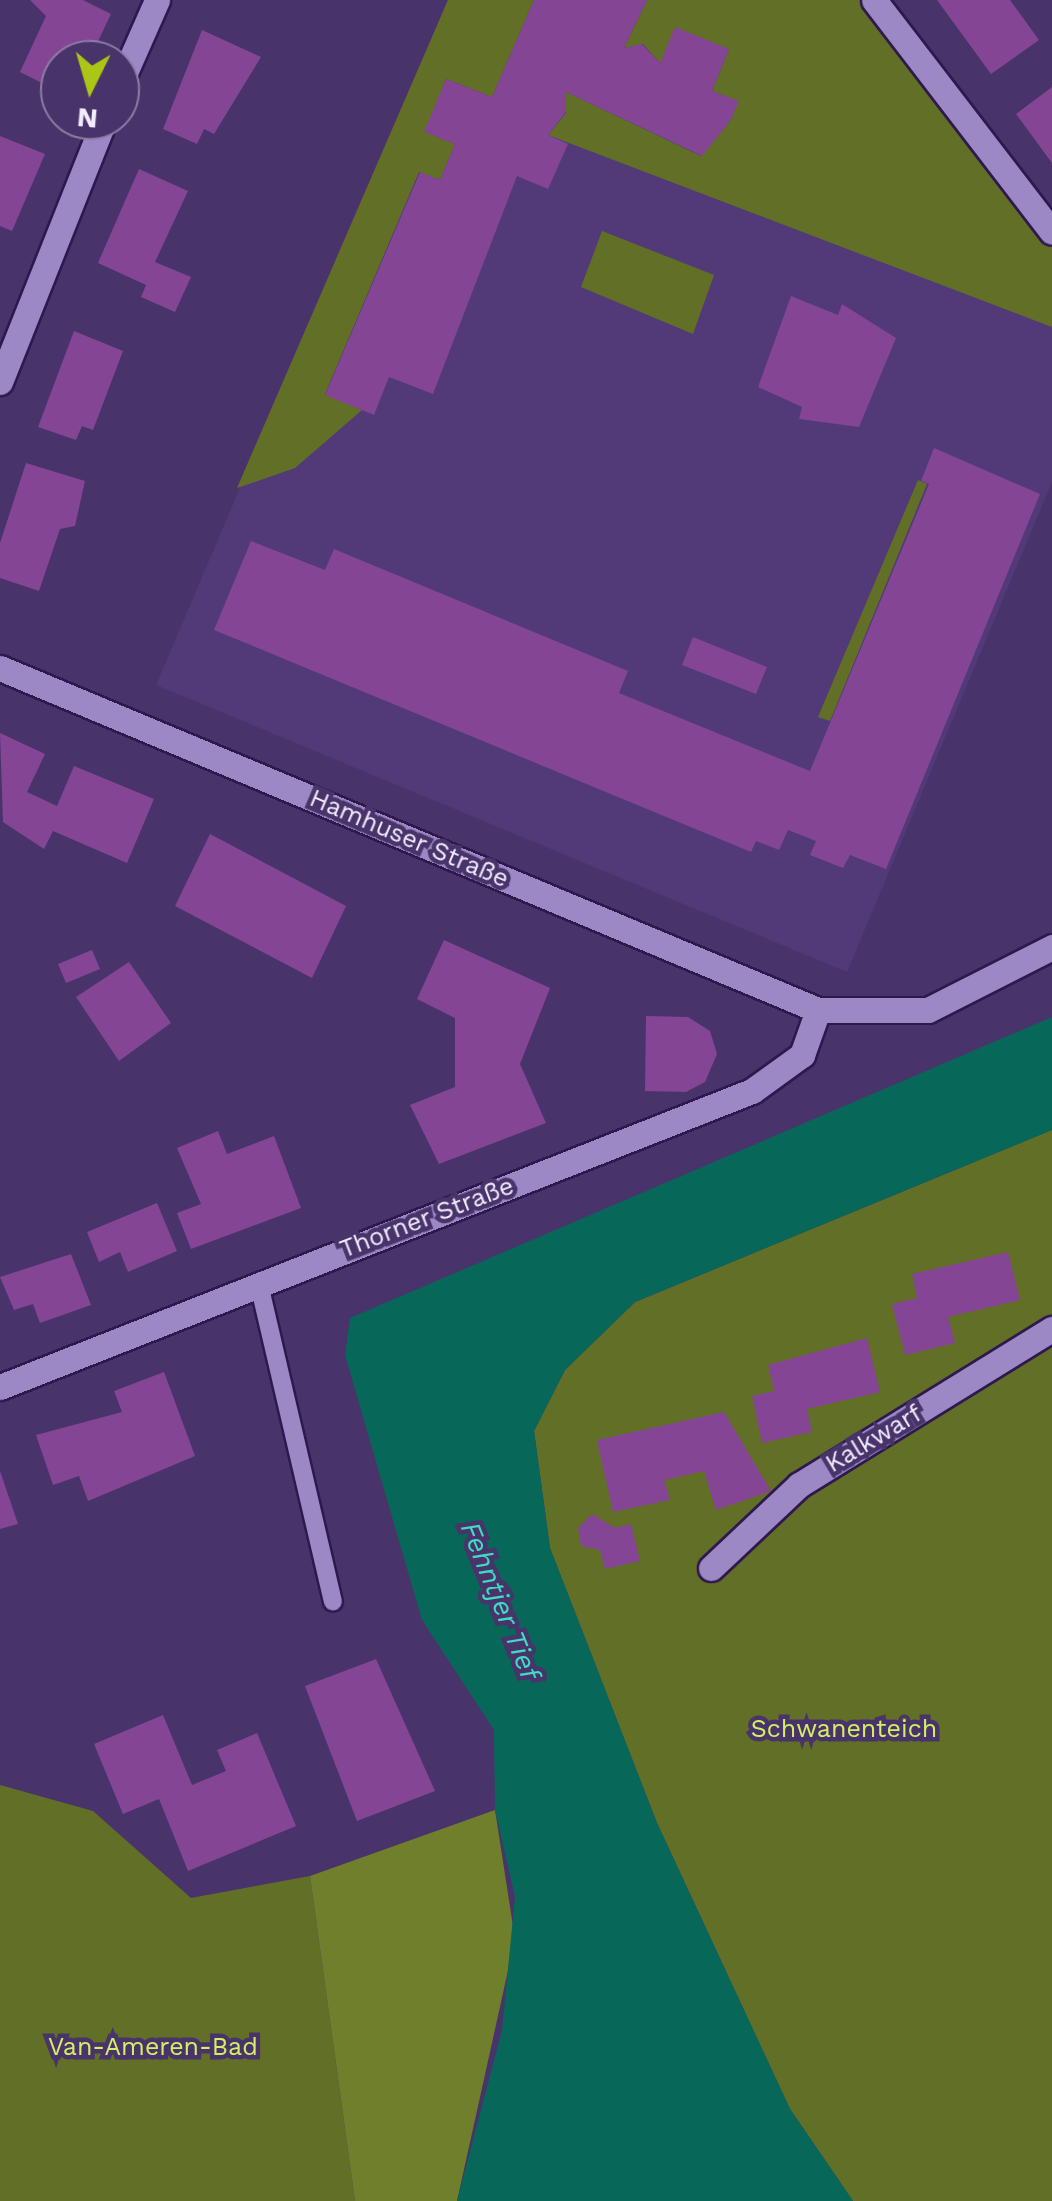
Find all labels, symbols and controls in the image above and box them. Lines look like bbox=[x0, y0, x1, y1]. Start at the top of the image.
north arrow bbox=[40, 40, 140, 140]
text: N bbox=[76, 101, 99, 136]
street label: Hamhuser Straße bbox=[305, 783, 513, 895]
street label: Thorner Straße bbox=[336, 1171, 518, 1265]
street label: Kalkwarf bbox=[820, 1399, 928, 1479]
water label: Fehntjer Tief bbox=[453, 1516, 547, 1686]
park label: Schwanenteich bbox=[751, 1714, 937, 1744]
park label: Van-Ameren-Bad bbox=[48, 2032, 258, 2062]

